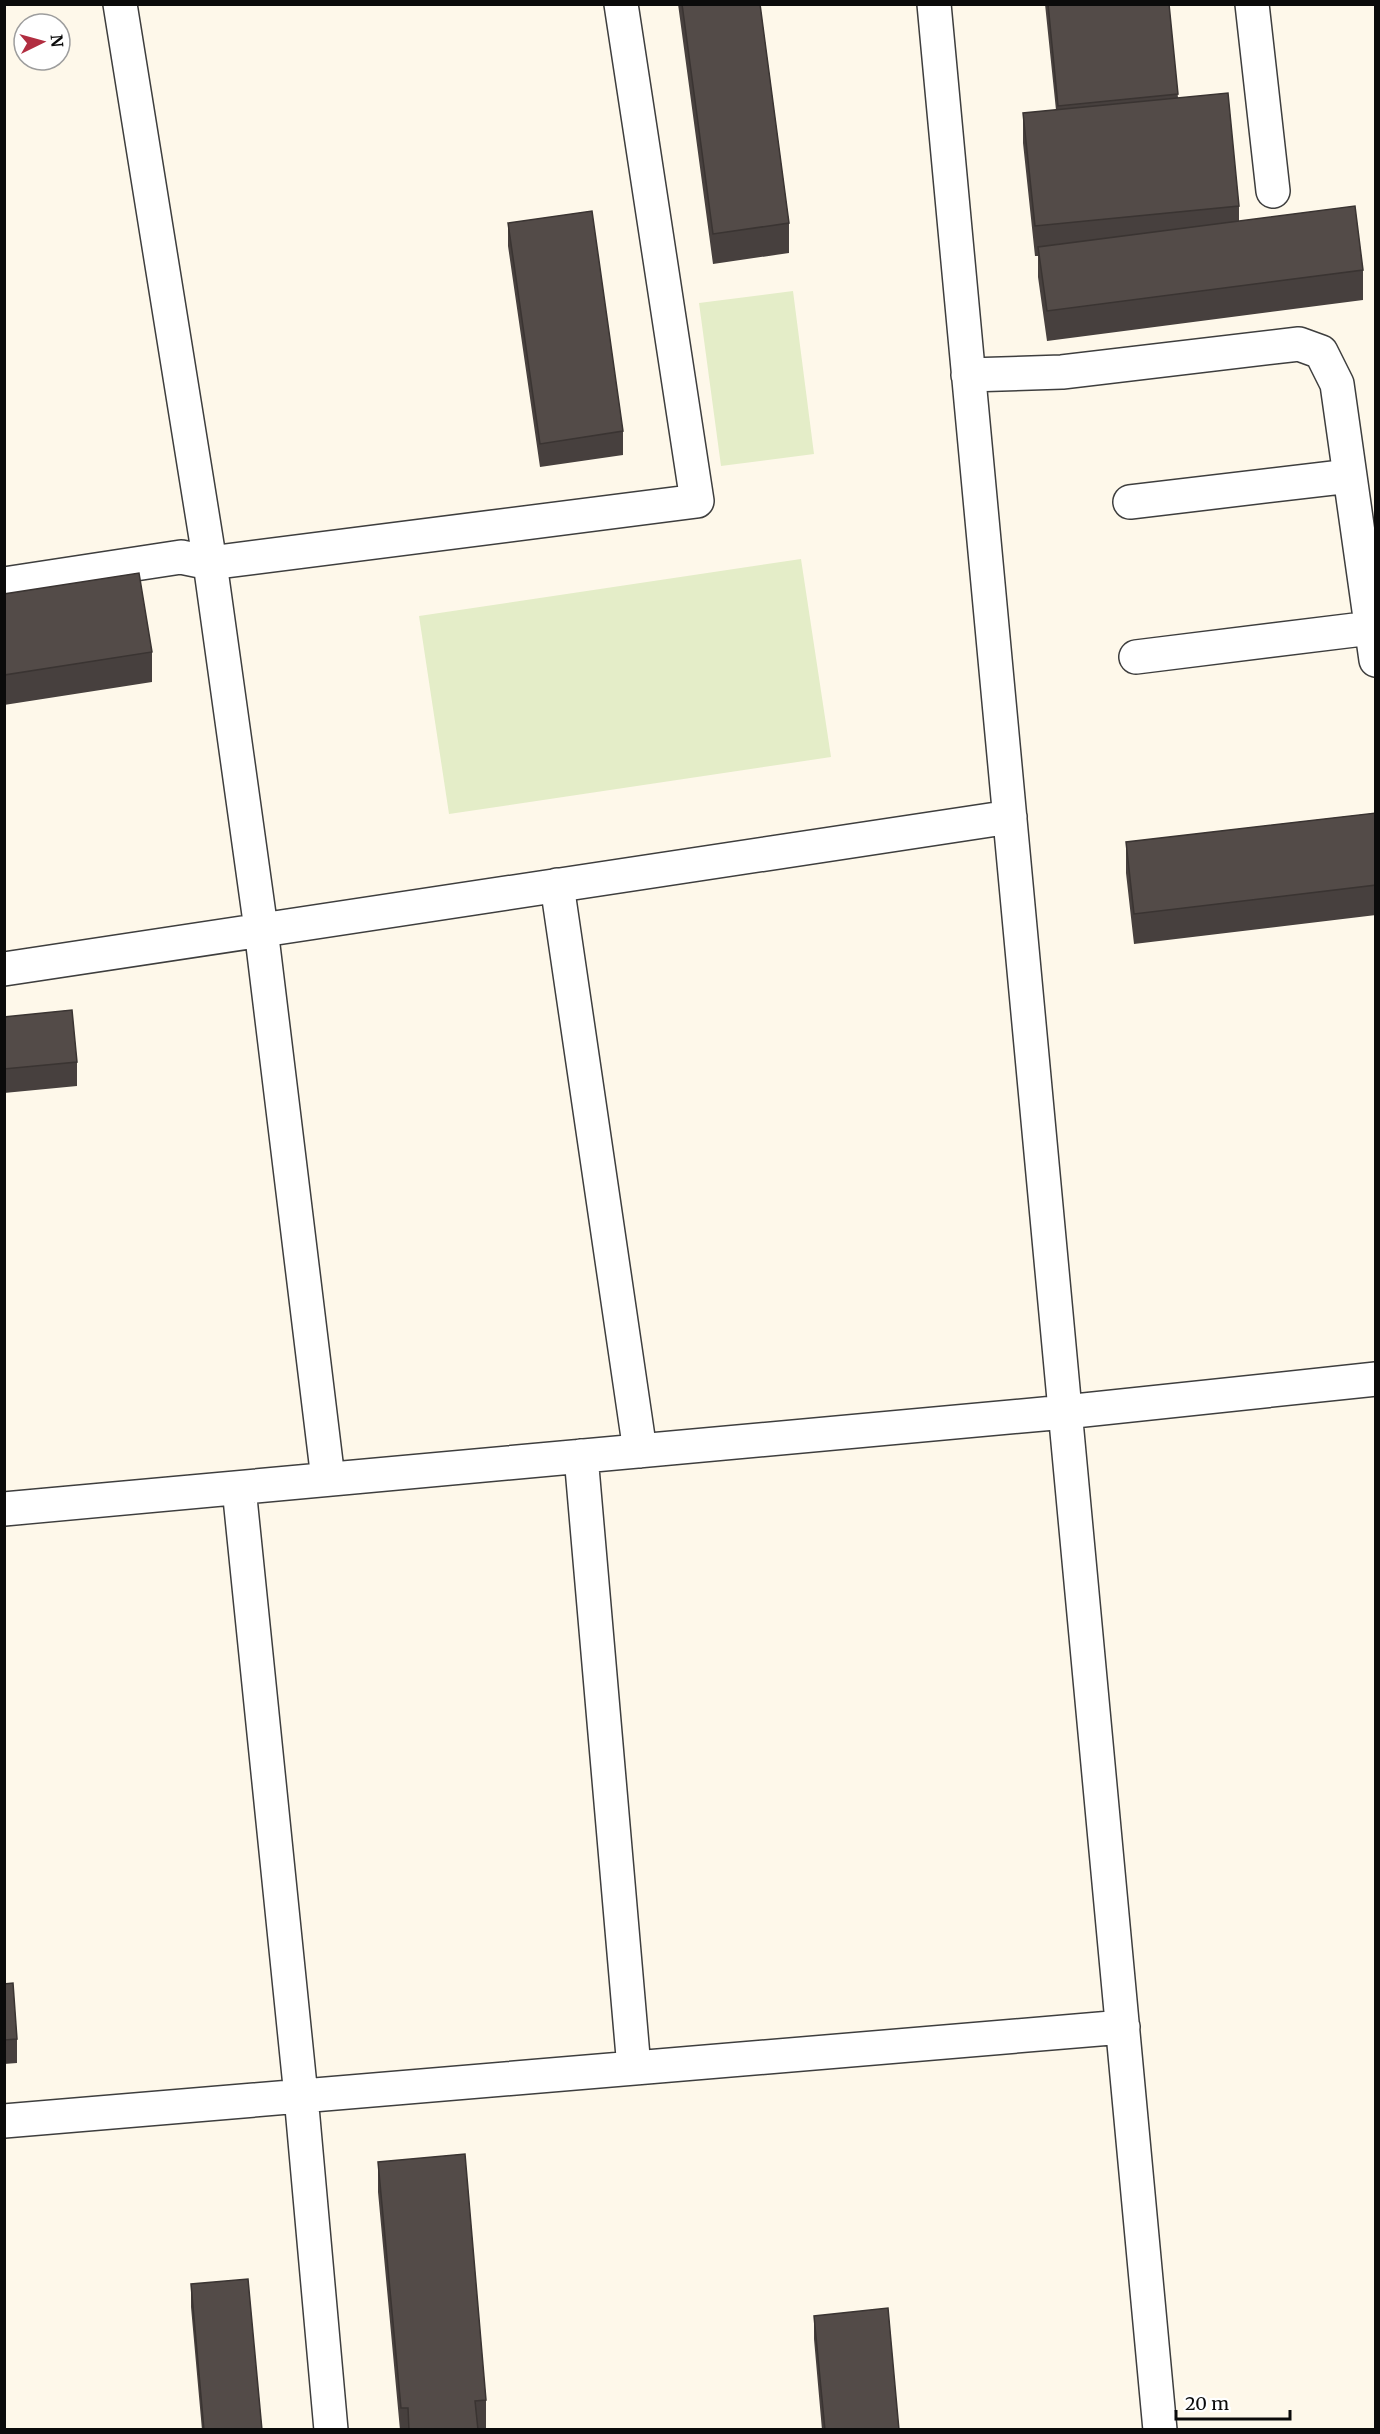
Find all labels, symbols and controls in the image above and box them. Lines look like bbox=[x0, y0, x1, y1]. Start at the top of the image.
north arrow bbox=[12, 12, 72, 72]
text: N bbox=[46, 34, 67, 48]
scale bar bbox=[1176, 2383, 1290, 2421]
text: 20 m bbox=[1185, 2392, 1229, 2415]

